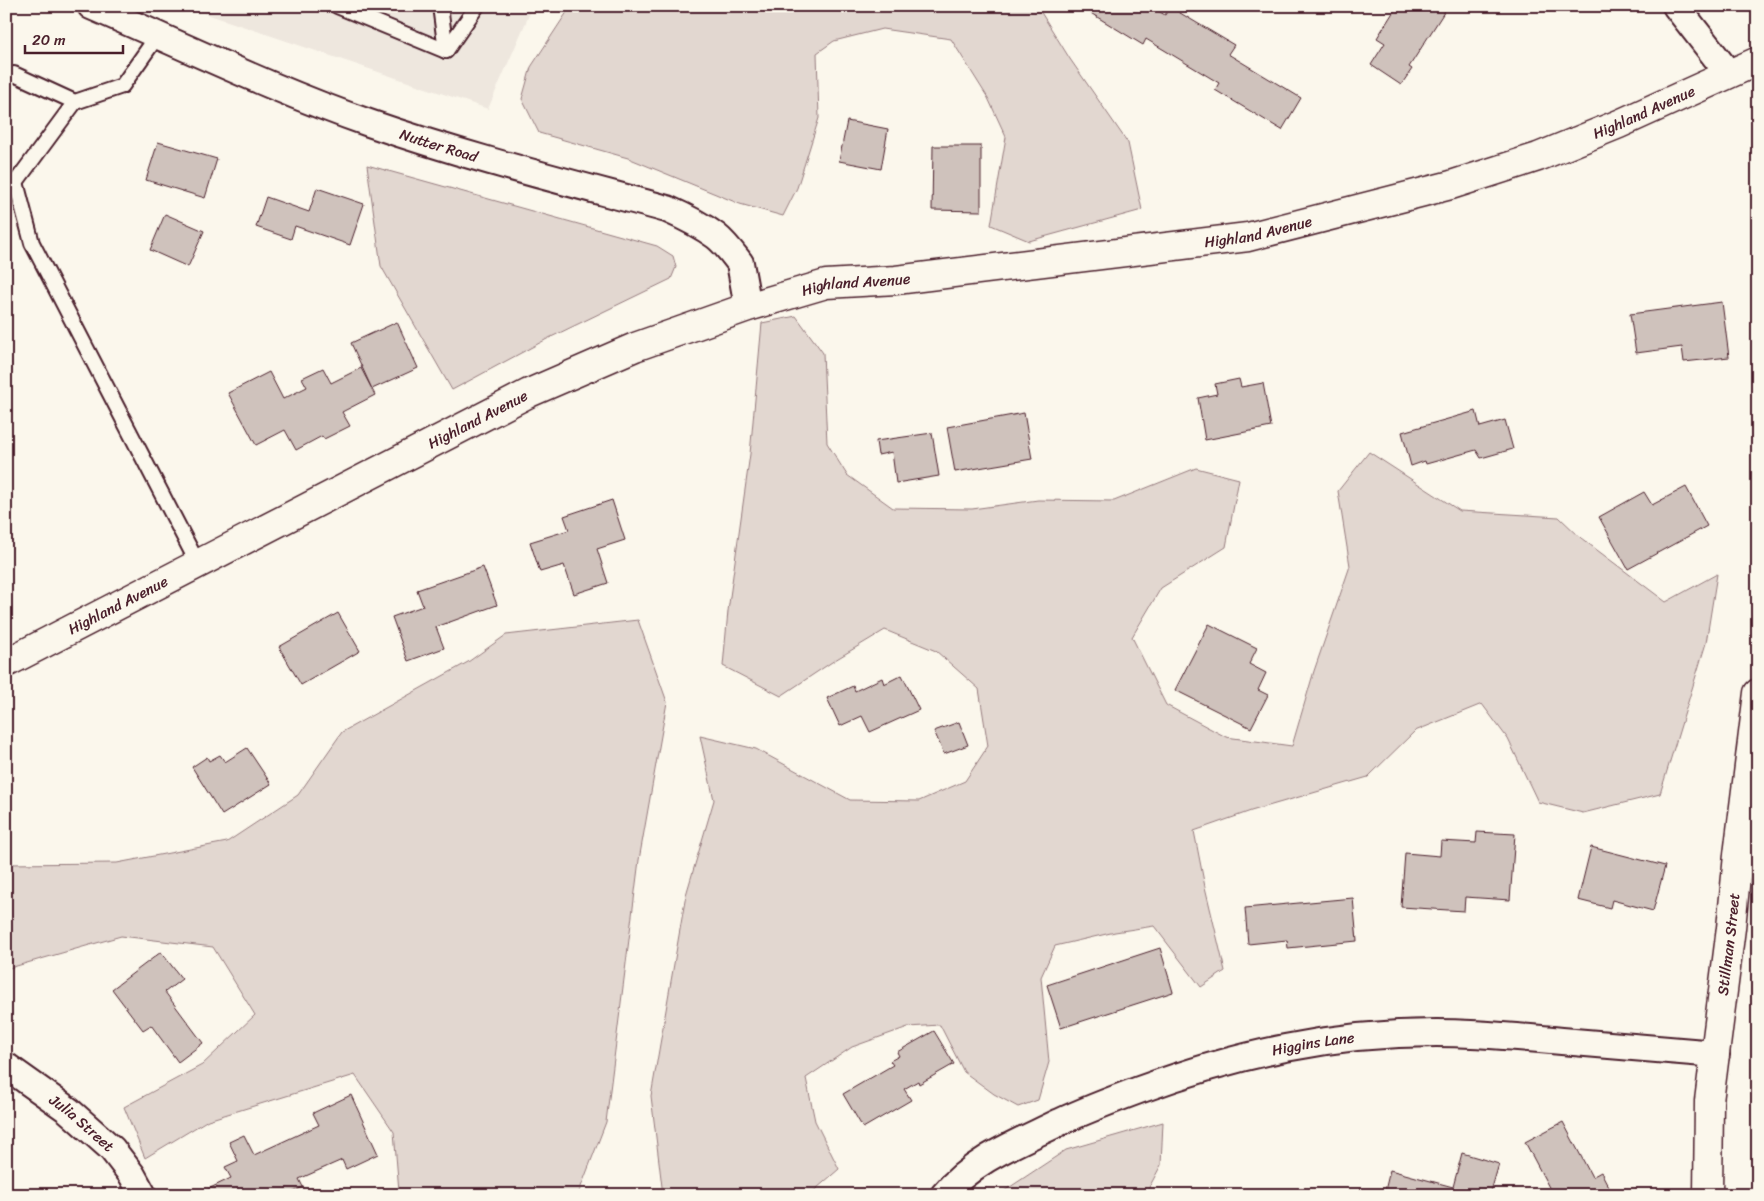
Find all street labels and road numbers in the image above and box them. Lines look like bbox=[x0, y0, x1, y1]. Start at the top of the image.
street label: Highland Avenue bbox=[1589, 78, 1700, 146]
street label: Nutter Road bbox=[396, 121, 482, 170]
street label: Highland Avenue bbox=[1203, 208, 1315, 255]
street label: Highland Avenue bbox=[798, 265, 912, 304]
street label: Highland Avenue bbox=[423, 383, 533, 456]
street label: Highland Avenue bbox=[63, 568, 173, 642]
street label: Stillman Street bbox=[1710, 891, 1747, 997]
street label: Higgins Lane bbox=[1269, 1024, 1356, 1063]
street label: Julia Street bbox=[43, 1087, 121, 1159]

